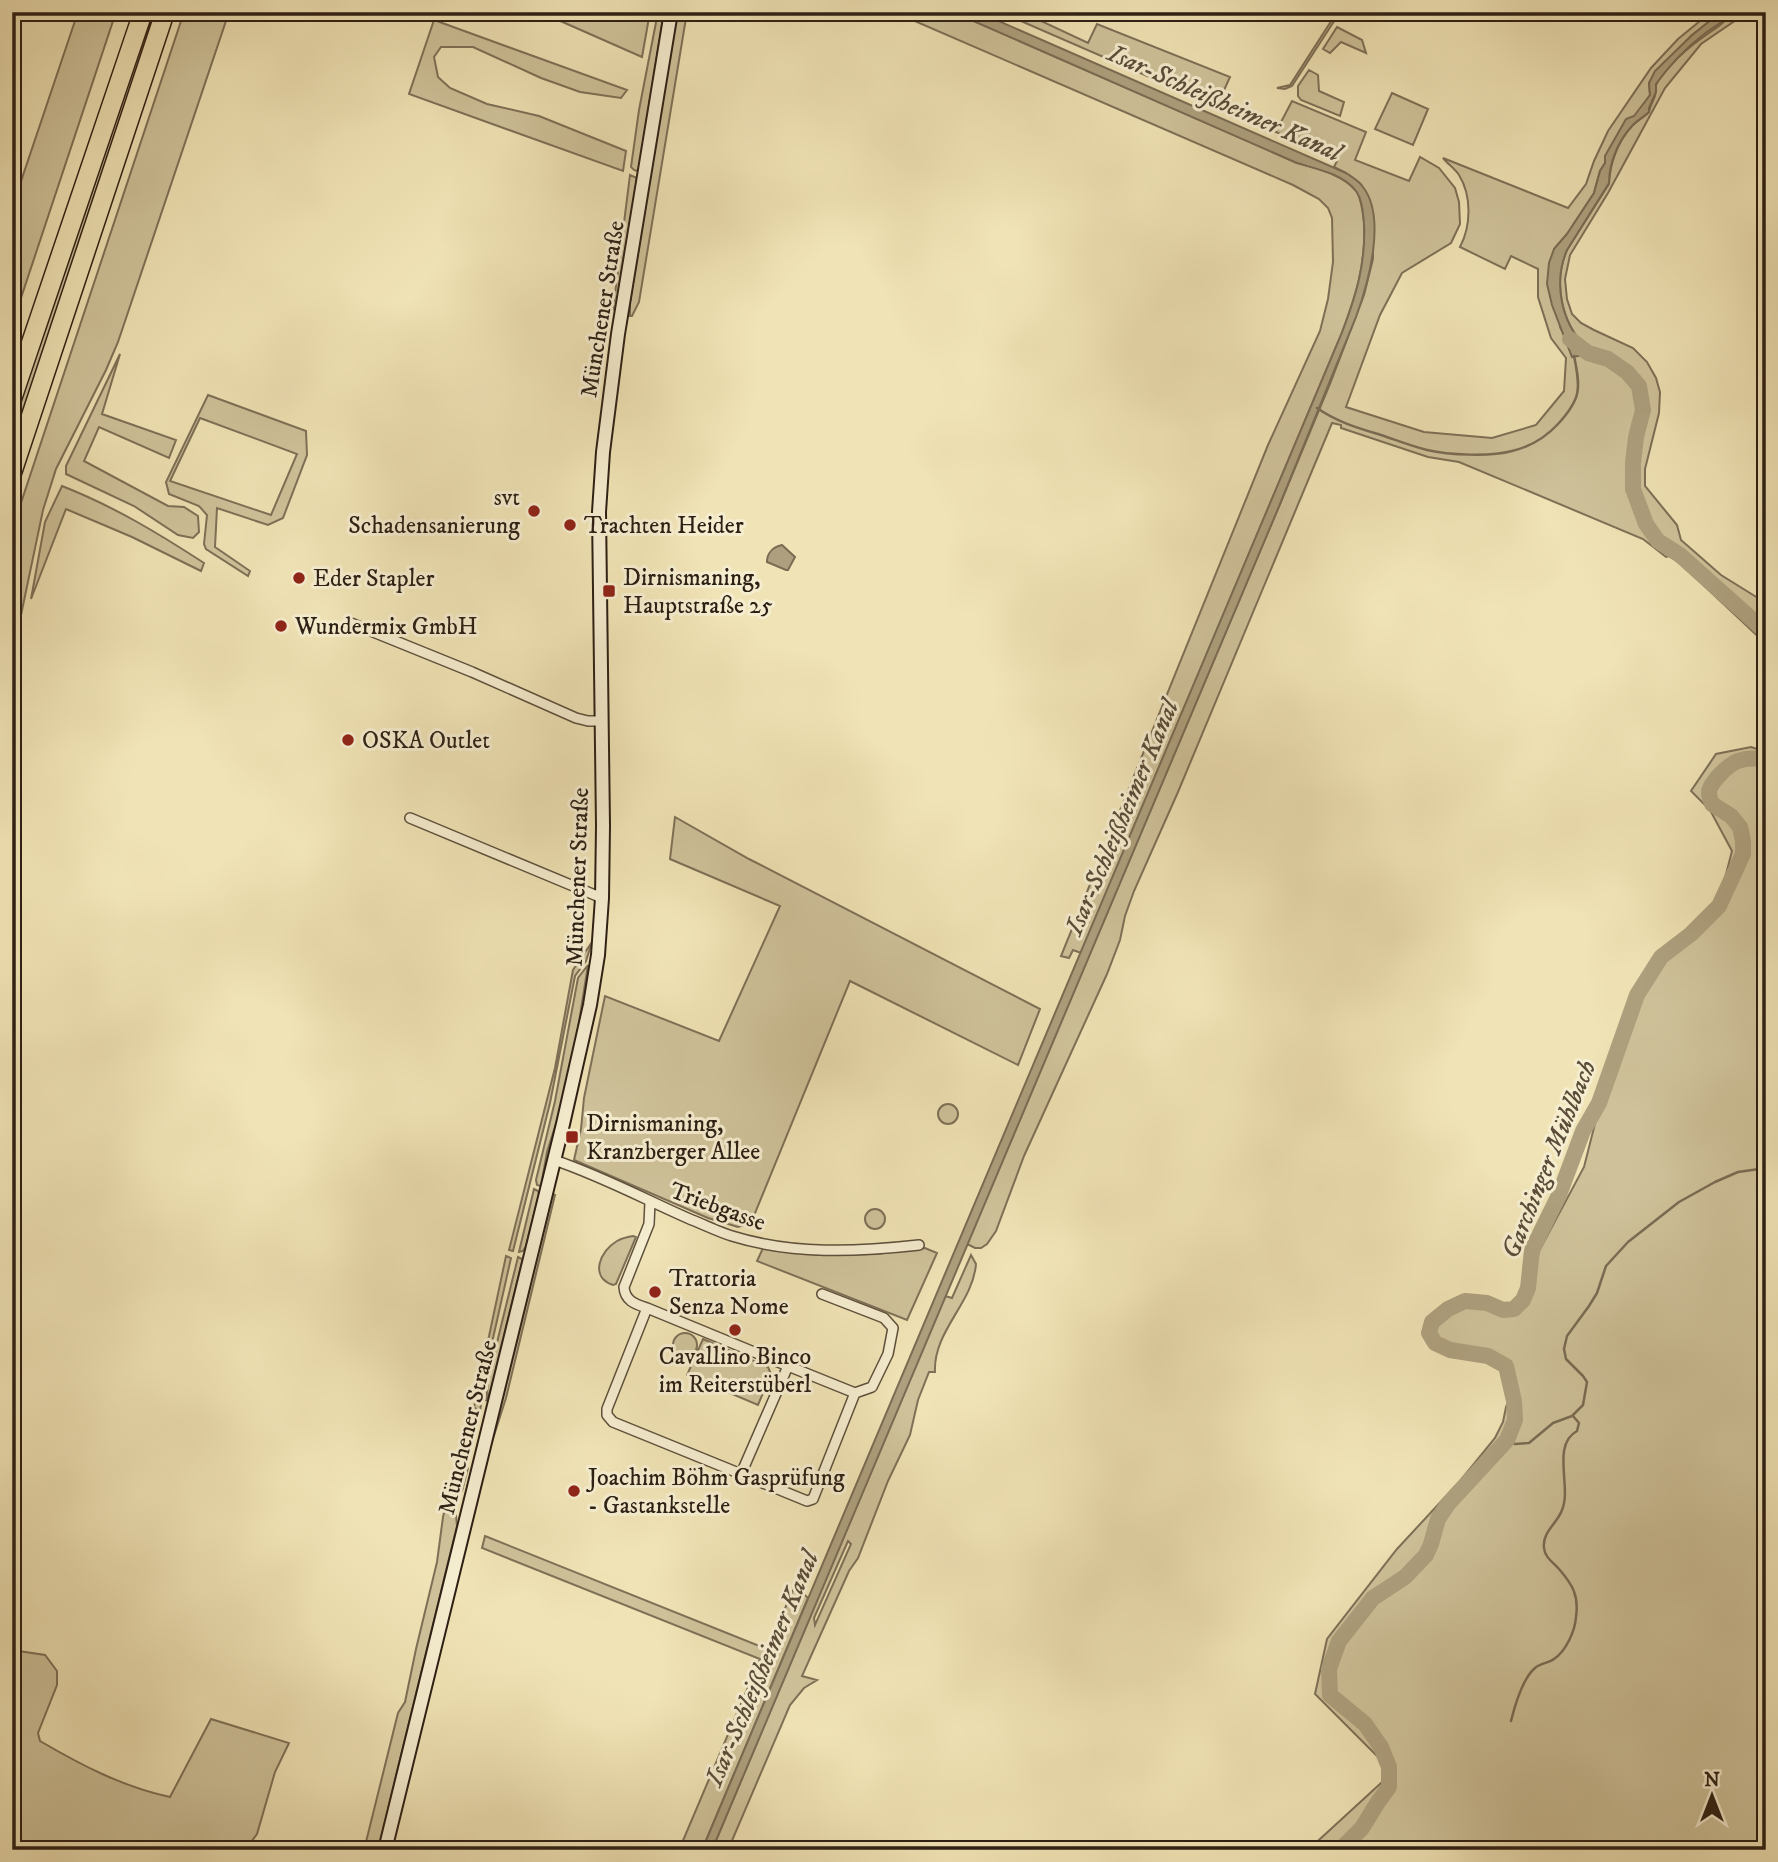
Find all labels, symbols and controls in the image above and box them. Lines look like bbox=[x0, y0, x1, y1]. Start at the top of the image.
water label: Isar-Schleißheimer Kanal bbox=[1101, 36, 1349, 171]
street label: Münchener Straße bbox=[574, 218, 632, 400]
place label: svt Schadensanierung bbox=[348, 483, 520, 541]
marker: svt Schadensanierung bbox=[526, 503, 542, 519]
place label: Trachten Heider bbox=[584, 511, 744, 541]
marker: Trachten Heider bbox=[562, 517, 578, 533]
place label: Dirnismaning, Hauptstraße 25 bbox=[623, 563, 773, 621]
place label: Eder Stapler bbox=[313, 564, 434, 594]
marker: Eder Stapler bbox=[291, 570, 307, 586]
marker: Dirnismaning, Hauptstraße 25 bbox=[601, 583, 617, 599]
place label: Wundermix GmbH bbox=[294, 612, 478, 642]
marker: Wundermix GmbH bbox=[273, 618, 289, 634]
water label: Isar-Schleißheimer Kanal bbox=[1057, 692, 1188, 942]
place label: OSKA Outlet bbox=[362, 726, 490, 756]
marker: OSKA Outlet bbox=[340, 732, 356, 748]
street label: Münchener Straße bbox=[560, 787, 596, 967]
water label: Garchinger Mühlbach bbox=[1495, 1055, 1604, 1264]
place label: Dirnismaning, Kranzberger Allee bbox=[586, 1109, 760, 1167]
marker: Dirnismaning, Kranzberger Allee bbox=[564, 1129, 580, 1145]
street label: Triebgasse bbox=[666, 1176, 770, 1238]
place label: Trattoria Senza Nome bbox=[669, 1264, 789, 1322]
marker: Trattoria Senza Nome bbox=[647, 1284, 663, 1300]
marker: Cavallino Binco im Reiterstüberl bbox=[727, 1322, 743, 1338]
street label: Münchener Straße bbox=[432, 1337, 504, 1518]
place label: Cavallino Binco im Reiterstüberl bbox=[659, 1342, 812, 1400]
place label: Joachim Böhm Gasprüfung - Gastankstelle bbox=[586, 1463, 845, 1521]
marker: Joachim Böhm Gasprüfung - Gastankstelle bbox=[566, 1483, 582, 1499]
water label: Isar-Schleißheimer Kanal bbox=[697, 1543, 828, 1793]
north arrow bbox=[1676, 1760, 1746, 1830]
text: N bbox=[1704, 1769, 1720, 1792]

